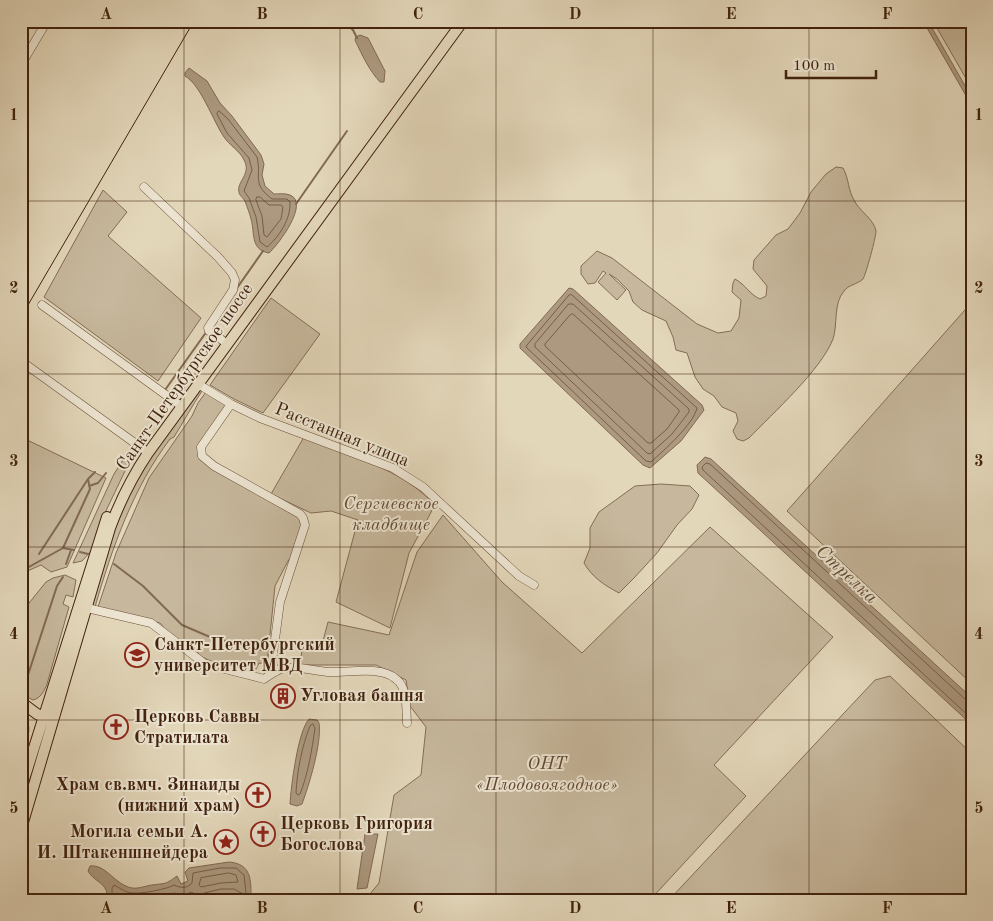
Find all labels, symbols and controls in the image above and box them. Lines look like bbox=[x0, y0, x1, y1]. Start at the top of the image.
text: A bbox=[100, 7, 112, 23]
text: B bbox=[256, 7, 268, 23]
text: C bbox=[413, 7, 423, 23]
text: D bbox=[569, 7, 581, 23]
text: E bbox=[725, 7, 737, 23]
text: F bbox=[882, 7, 893, 23]
scale bar bbox=[786, 48, 876, 80]
text: 100 m bbox=[793, 59, 835, 74]
text: 1 bbox=[9, 108, 19, 124]
text: 1 bbox=[974, 108, 984, 124]
street label: Санкт-Петербургское шоссе bbox=[113, 280, 257, 474]
text: 2 bbox=[9, 281, 19, 297]
text: 2 bbox=[974, 281, 984, 297]
street label: Расстанная улица bbox=[272, 400, 412, 470]
text: 3 bbox=[9, 454, 19, 470]
text: 3 bbox=[974, 454, 984, 470]
park label: Сергиевское кладбище bbox=[343, 495, 439, 534]
water label: Стрелка bbox=[812, 542, 880, 608]
text: 4 bbox=[9, 627, 19, 643]
text: 4 bbox=[974, 627, 984, 643]
place label: Санкт-Петербургский университет МВД bbox=[154, 636, 335, 675]
school or university icon: Санкт-Петербургский университет МВД bbox=[124, 642, 150, 668]
building icon: Угловая башня bbox=[270, 683, 296, 709]
place label: Угловая башня bbox=[300, 687, 424, 705]
place label: Церковь Саввы Стратилата bbox=[134, 708, 260, 747]
church icon: Церковь Саввы Стратилата bbox=[103, 714, 129, 740]
park label: ОНТ «Плодовоягодное» bbox=[476, 755, 618, 794]
place label: Храм св.вмч. Зинаиды (нижний храм) bbox=[56, 776, 240, 815]
church icon: Храм св.вмч. Зинаиды (нижний храм) bbox=[245, 782, 271, 808]
text: 5 bbox=[9, 801, 19, 817]
text: 5 bbox=[974, 801, 984, 817]
place label: Церковь Григория Богослова bbox=[280, 815, 433, 854]
church icon: Церковь Григория Богослова bbox=[250, 821, 276, 847]
place label: Могила семьи А. И. Штакеншнейдера bbox=[37, 823, 208, 862]
place icon: Могила семьи А. И. Штакеншнейдера bbox=[213, 829, 239, 855]
text: A bbox=[100, 901, 112, 917]
text: B bbox=[256, 901, 268, 917]
text: C bbox=[413, 901, 423, 917]
text: D bbox=[569, 901, 581, 917]
text: E bbox=[725, 901, 737, 917]
text: F bbox=[882, 901, 893, 917]

